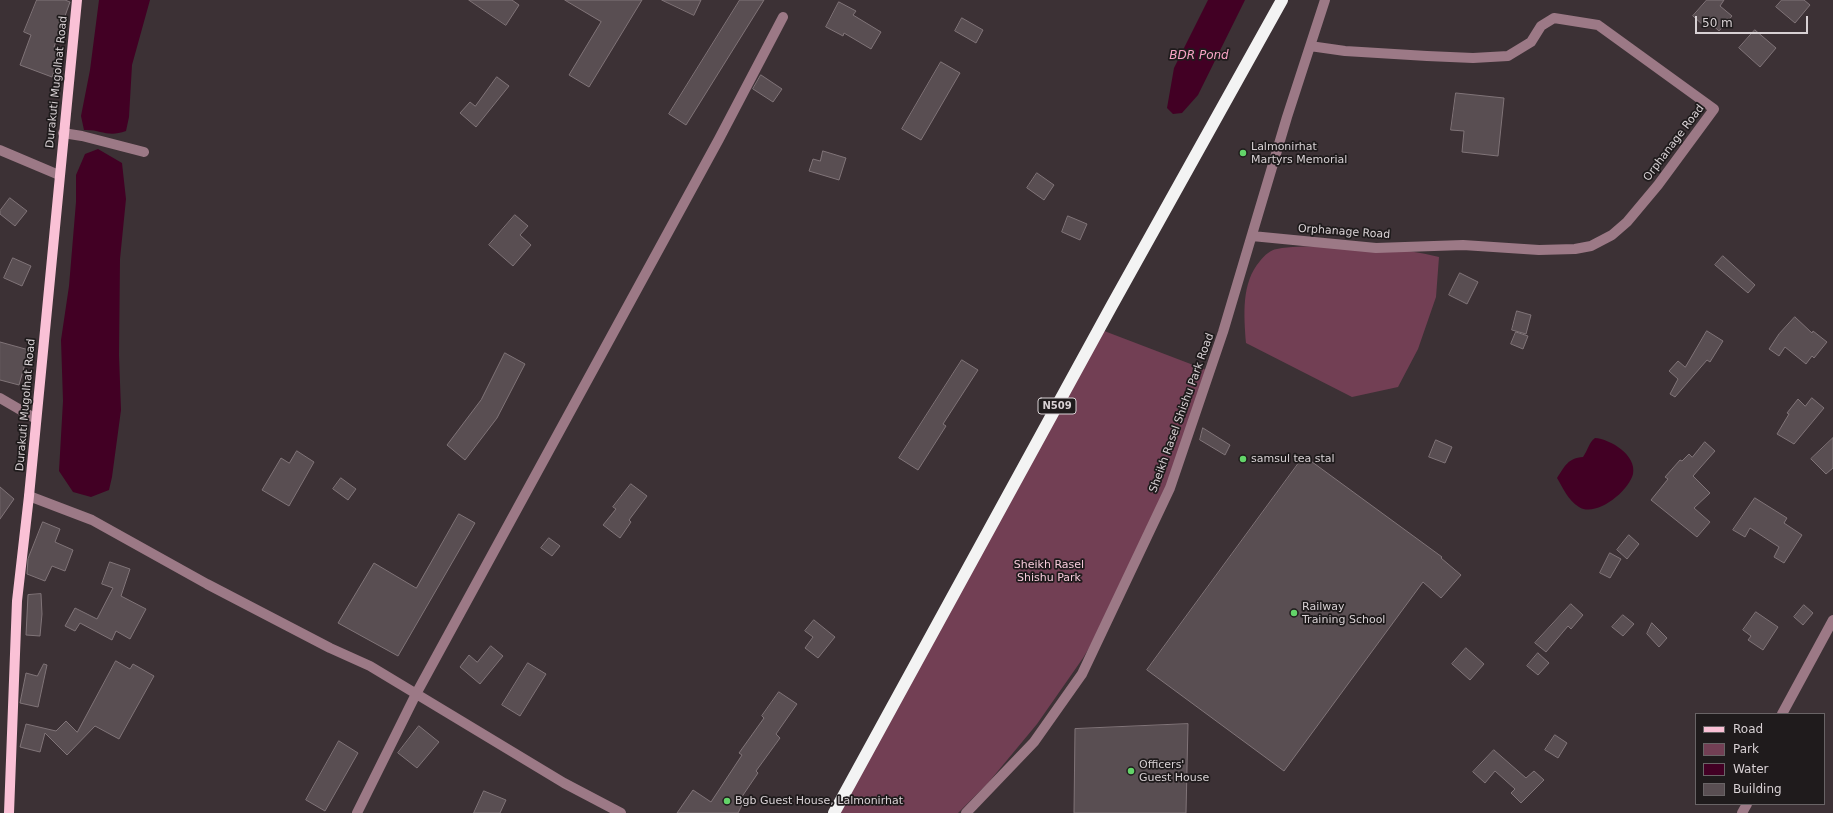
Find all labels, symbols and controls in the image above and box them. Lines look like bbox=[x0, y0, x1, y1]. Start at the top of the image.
scale bar bbox=[1697, 8, 1810, 34]
street label: Durakuti Mugolhat Road bbox=[43, 15, 71, 149]
text: 50 m bbox=[1702, 16, 1733, 30]
water label: BDR Pond bbox=[1169, 49, 1229, 63]
street label: Orphanage Road bbox=[1641, 102, 1707, 184]
place label: Lalmonirhat Martyrs Memorial bbox=[1251, 140, 1347, 166]
marker: Lalmonirhat Martyrs Memorial bbox=[1238, 148, 1248, 158]
street label: Orphanage Road bbox=[1297, 222, 1391, 242]
street label: Sheikh Rasel Shishu Park Road bbox=[1147, 331, 1217, 495]
street label: Durakuti Mugolhat Road bbox=[14, 338, 38, 472]
road number: N509 bbox=[1038, 398, 1076, 414]
place label: samsul tea stal bbox=[1251, 452, 1335, 466]
marker: samsul tea stal bbox=[1238, 454, 1248, 464]
park label: Sheikh Rasel Shishu Park bbox=[1014, 558, 1084, 584]
place label: Railway Training School bbox=[1302, 600, 1385, 626]
marker: Railway Training School bbox=[1289, 608, 1299, 618]
legend bbox=[1695, 713, 1825, 805]
text: Road bbox=[1733, 722, 1763, 736]
text: Park bbox=[1733, 742, 1759, 756]
place label: Officers' Guest House bbox=[1139, 758, 1209, 784]
text: Water bbox=[1733, 762, 1768, 776]
marker: Officers' Guest House bbox=[1126, 766, 1136, 776]
text: Building bbox=[1733, 782, 1782, 796]
place label: Bgb Guest House, Lalmonirhat bbox=[735, 794, 903, 808]
marker: Bgb Guest House, Lalmonirhat bbox=[722, 796, 732, 806]

